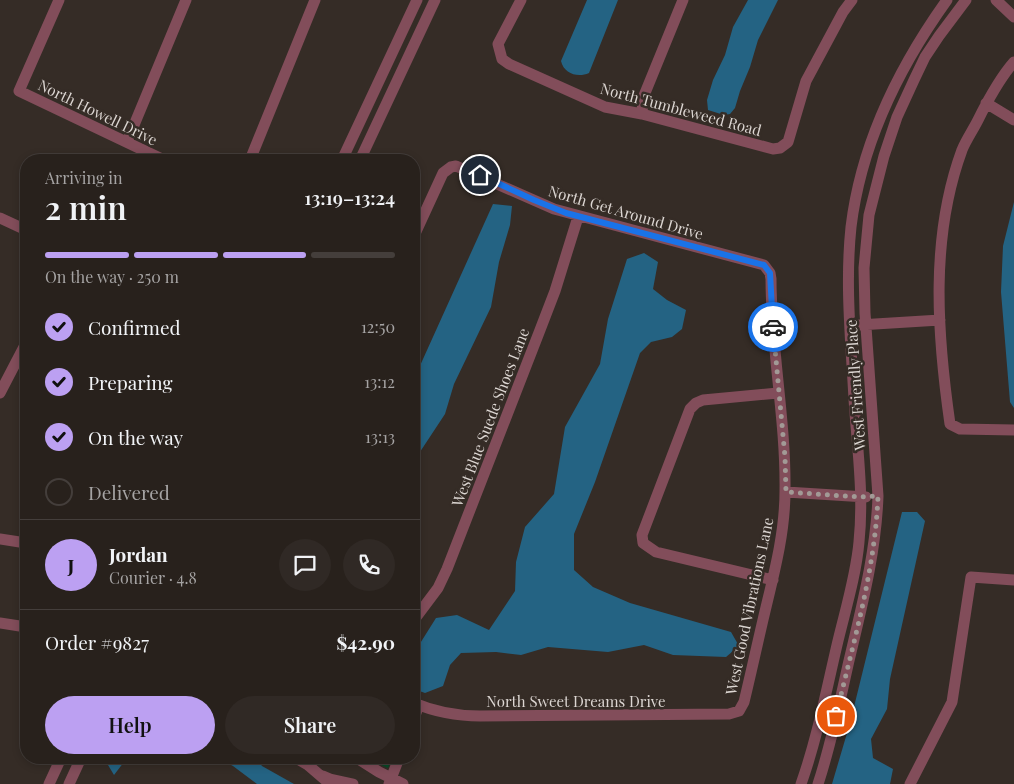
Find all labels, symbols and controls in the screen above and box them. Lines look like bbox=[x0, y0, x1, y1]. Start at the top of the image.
street label: North Howell Drive bbox=[35, 74, 161, 150]
street label: North Tumbleweed Road bbox=[598, 78, 764, 140]
pin bbox=[459, 154, 501, 196]
icon: home bbox=[466, 161, 494, 189]
text: Arriving in bbox=[45, 167, 123, 188]
street label: North Get Around Drive bbox=[546, 180, 706, 244]
text: 13:19–13:24 bbox=[304, 184, 395, 210]
text: 2 min bbox=[45, 185, 127, 228]
text: On the way · 250 m bbox=[45, 266, 179, 287]
courier bbox=[748, 302, 798, 352]
icon: check bbox=[45, 313, 73, 341]
icon: car bbox=[759, 313, 787, 341]
text: Confirmed bbox=[88, 314, 181, 340]
text: 12:50 bbox=[361, 316, 395, 337]
street label: West Friendly Place bbox=[840, 319, 870, 452]
street label: West Blue Suede Shoes Lane bbox=[446, 325, 533, 510]
icon: check bbox=[45, 368, 73, 396]
text: Preparing bbox=[88, 369, 173, 395]
text: 13:12 bbox=[364, 371, 395, 392]
icon: check bbox=[45, 423, 73, 451]
text: On the way bbox=[88, 424, 183, 450]
text: 13:13 bbox=[365, 426, 395, 447]
text: Delivered bbox=[88, 479, 170, 505]
street label: West Good Vibrations Lane bbox=[720, 516, 778, 697]
button: chat bbox=[279, 539, 331, 591]
button: phone bbox=[343, 539, 395, 591]
text: Jordan bbox=[109, 541, 168, 567]
text: J bbox=[68, 552, 74, 578]
text: Courier · 4.8 bbox=[109, 567, 197, 588]
text: Order #9827 bbox=[45, 629, 149, 655]
text: $42.90 bbox=[336, 629, 395, 655]
street label: North Sweet Dreams Drive bbox=[486, 691, 666, 711]
pin bbox=[815, 695, 857, 737]
button: Help bbox=[45, 696, 215, 754]
button: Share bbox=[225, 696, 395, 754]
icon: bag bbox=[822, 702, 850, 730]

